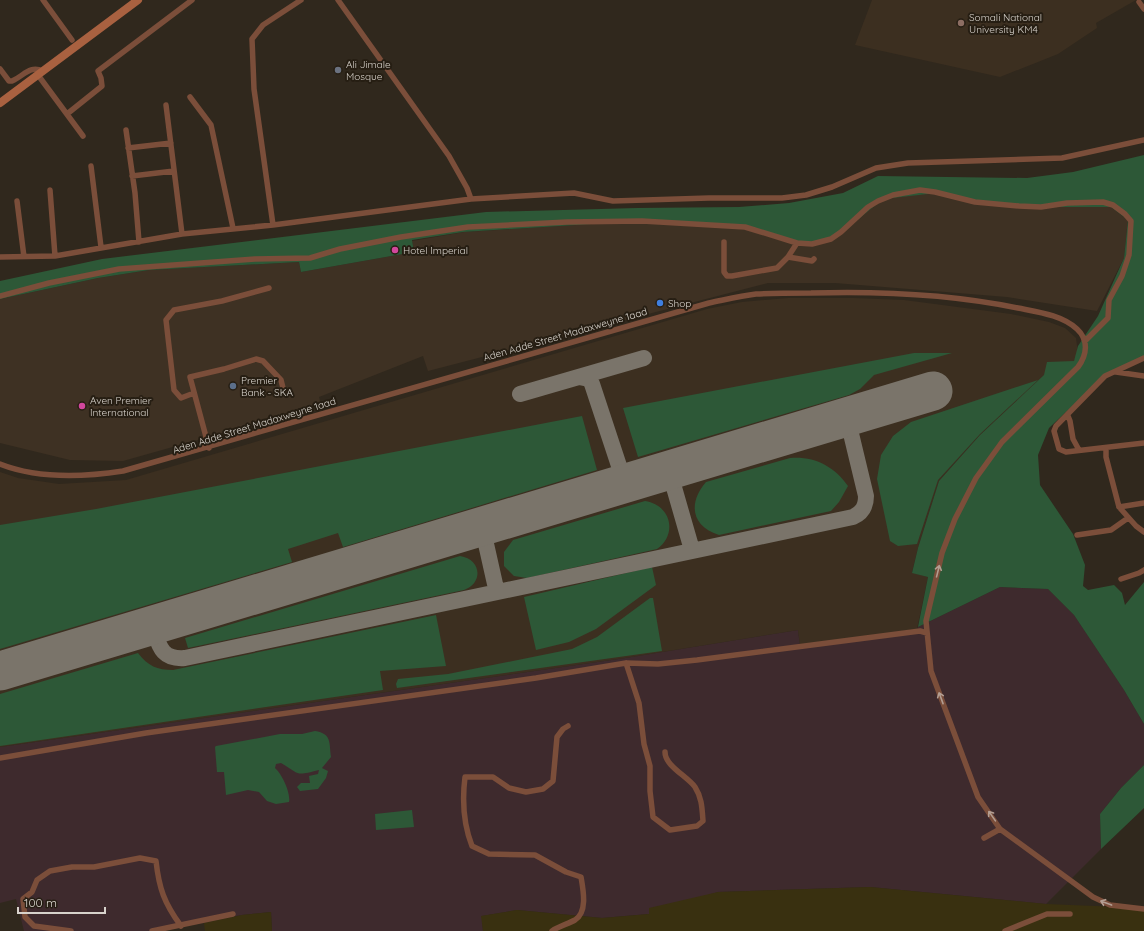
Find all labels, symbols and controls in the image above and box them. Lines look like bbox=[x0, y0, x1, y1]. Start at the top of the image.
place label: Somali National University KM4 bbox=[969, 11, 1042, 36]
marker: Somali National University KM4 bbox=[956, 18, 966, 28]
place label: Ali Jimale Mosque bbox=[346, 58, 391, 83]
marker: Ali Jimale Mosque bbox=[333, 65, 343, 75]
place label: Hotel Imperial bbox=[403, 244, 468, 257]
marker: Hotel Imperial bbox=[390, 245, 400, 255]
place label: Shop bbox=[668, 297, 691, 310]
marker: Shop bbox=[655, 298, 665, 308]
street label: Aden Adde Street Madaxweyne 1aad bbox=[482, 305, 649, 364]
place label: Premier Bank - SKA bbox=[241, 374, 293, 399]
marker: Premier Bank - SKA bbox=[228, 381, 238, 391]
place label: Aven Premier International bbox=[90, 394, 152, 419]
street label: Aden Adde Street Madaxweyne 1aad bbox=[171, 394, 337, 457]
marker: Aven Premier International bbox=[77, 401, 87, 411]
one-way arrow bbox=[934, 565, 942, 578]
one-way arrow bbox=[936, 692, 944, 704]
one-way arrow bbox=[988, 811, 996, 822]
scale bar bbox=[18, 889, 105, 915]
text: 100 m bbox=[24, 895, 57, 910]
one-way arrow bbox=[1100, 898, 1112, 906]

